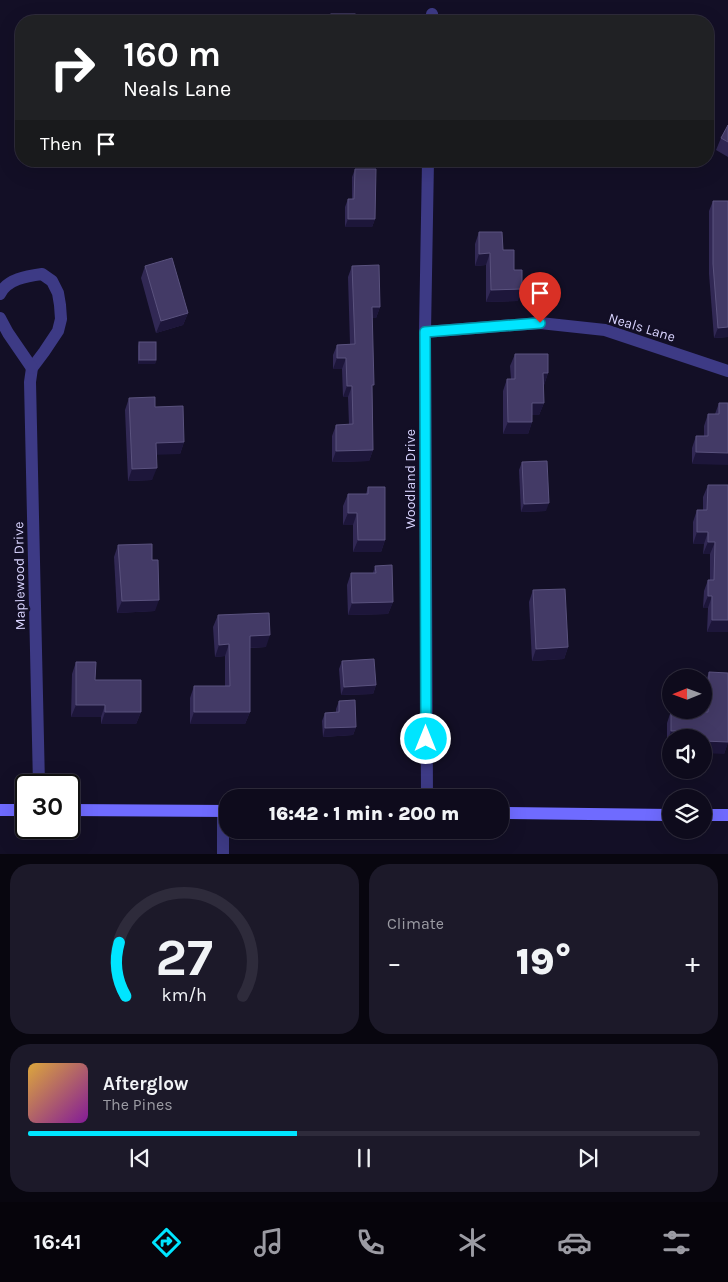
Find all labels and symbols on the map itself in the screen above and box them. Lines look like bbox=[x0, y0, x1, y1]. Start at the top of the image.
pin bbox=[519, 272, 561, 323]
street label: Neals Lane bbox=[606, 309, 677, 346]
street label: Woodland Drive bbox=[402, 429, 419, 529]
street label: Maplewood Drive bbox=[10, 522, 29, 630]
north arrow bbox=[662, 669, 712, 719]
position arrow bbox=[399, 712, 451, 764]
speed limit sign: 30 bbox=[15, 774, 80, 839]

